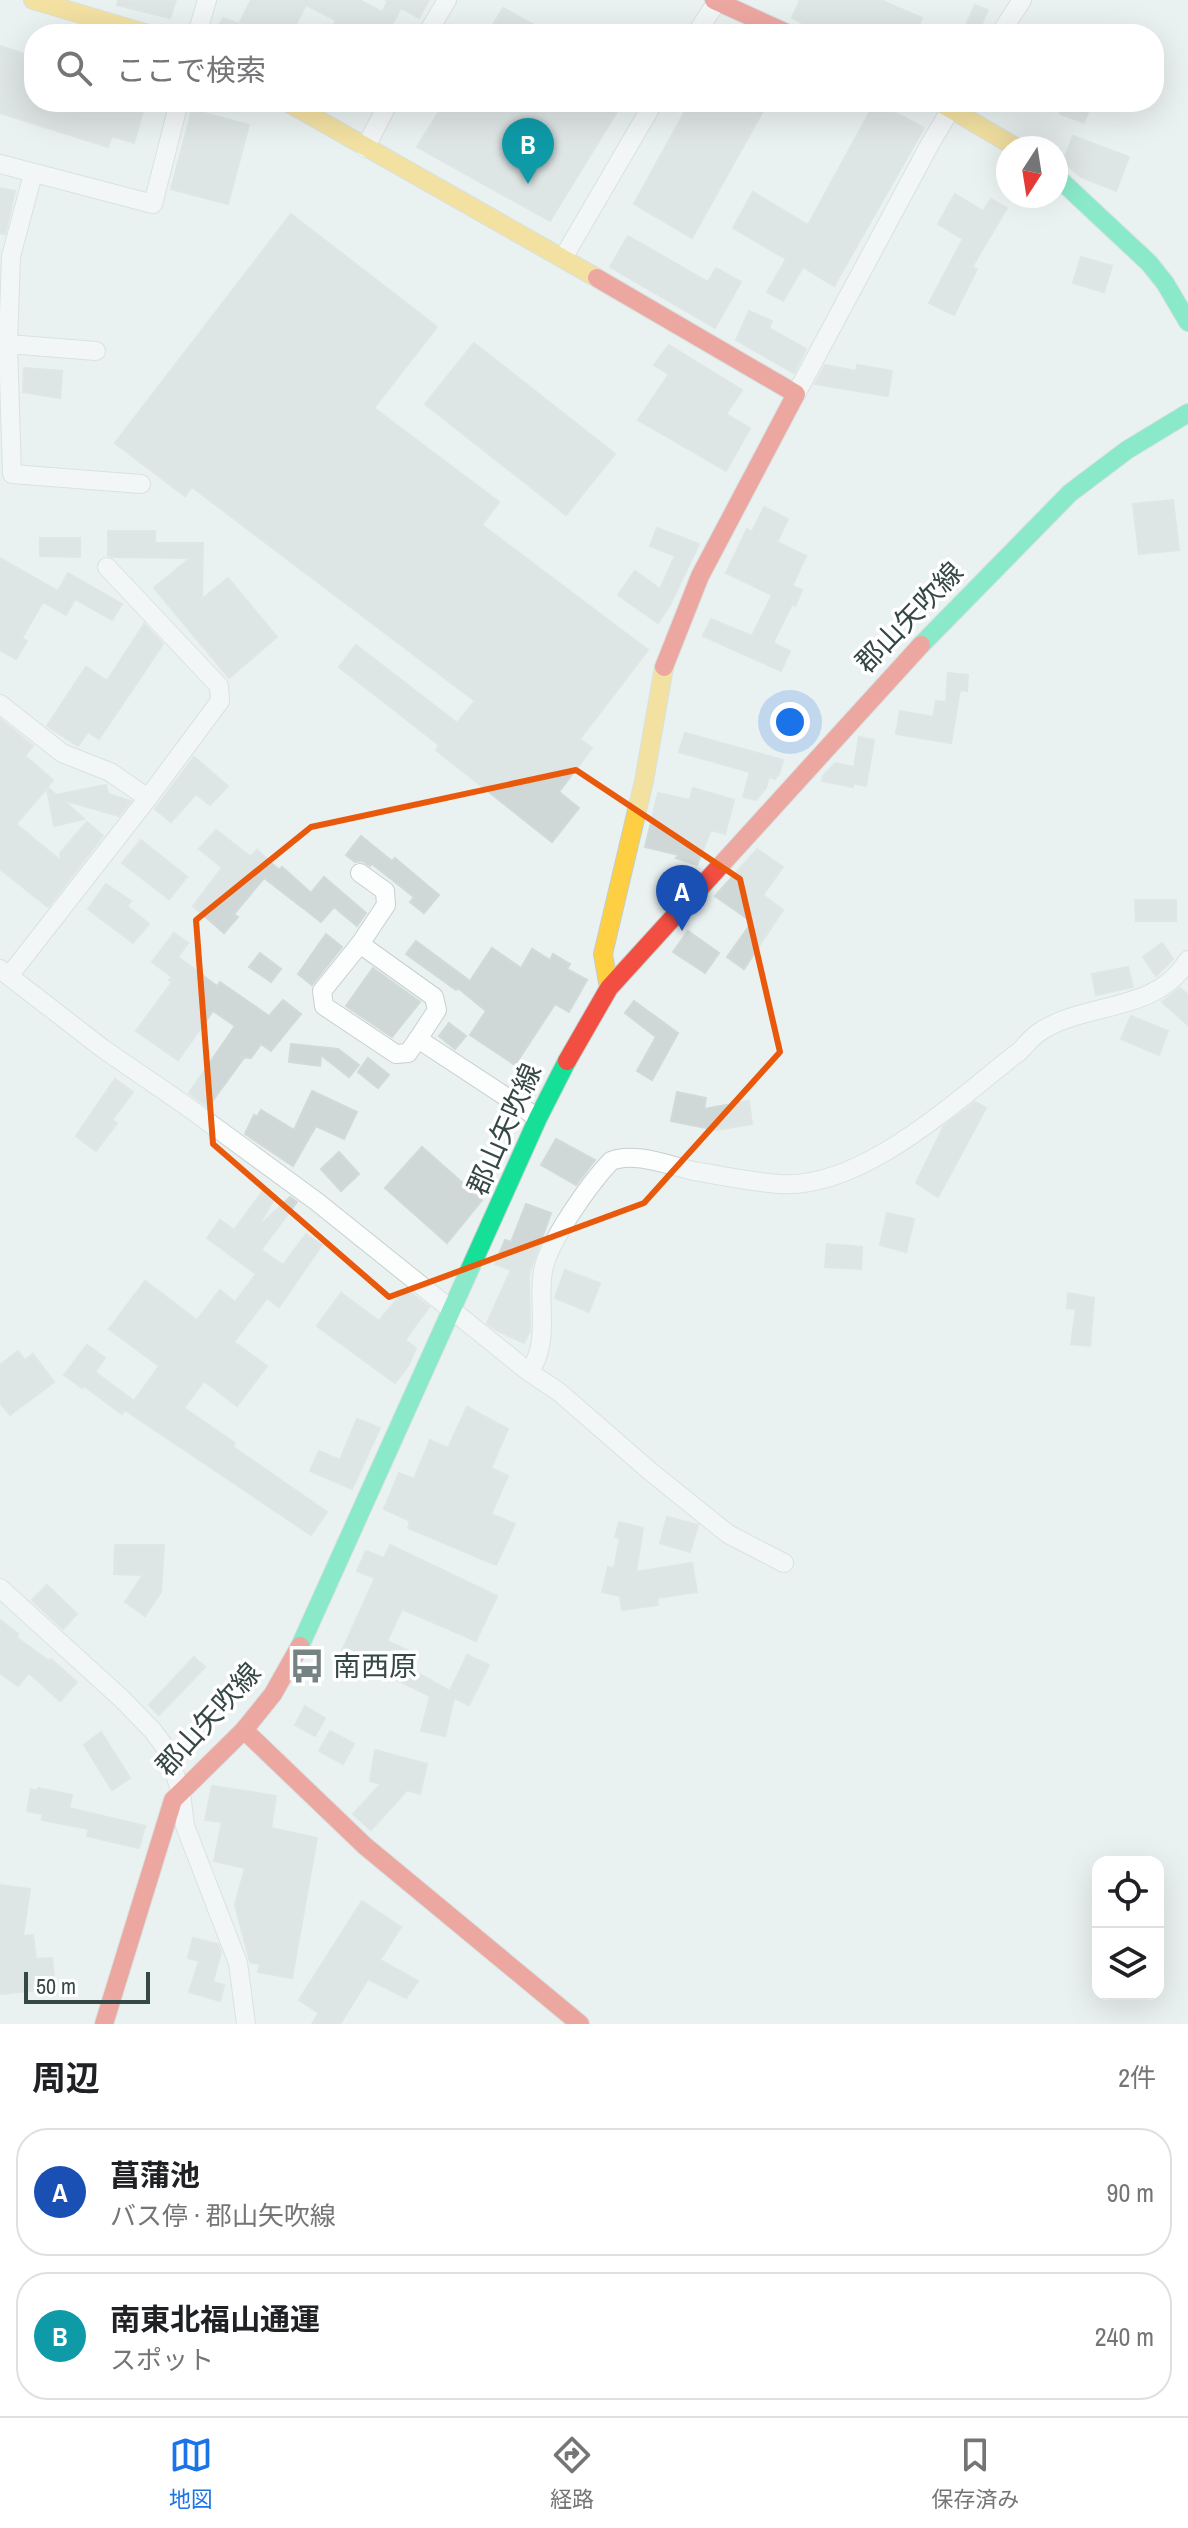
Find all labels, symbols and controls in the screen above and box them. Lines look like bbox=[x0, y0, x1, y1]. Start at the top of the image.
search box bbox=[24, 24, 1164, 112]
icon: search bbox=[52, 46, 96, 90]
text: ここで検索 bbox=[116, 50, 266, 90]
pin: B bbox=[502, 118, 554, 184]
north arrow bbox=[996, 136, 1068, 208]
street label: 郡山矢吹線 bbox=[847, 553, 971, 681]
your location bbox=[770, 702, 810, 742]
pin: A bbox=[656, 865, 708, 931]
street label: 郡山矢吹線 bbox=[458, 1057, 550, 1201]
bus stop icon: 南西原 bbox=[288, 1647, 326, 1685]
place label: 南西原 bbox=[333, 1647, 417, 1685]
street label: 郡山矢吹線 bbox=[147, 1654, 269, 1784]
map controls bbox=[1092, 1856, 1164, 2000]
button: locate bbox=[1092, 1856, 1164, 1928]
button: layers bbox=[1092, 1928, 1164, 2000]
scale bar bbox=[24, 1968, 150, 2004]
text: 50 m bbox=[36, 1971, 76, 2001]
text: 周辺 bbox=[32, 2055, 100, 2101]
text: 2件 bbox=[1118, 2060, 1156, 2095]
text: 菖蒲池 bbox=[110, 2155, 200, 2195]
text: A bbox=[52, 2175, 68, 2210]
text: 90 m bbox=[1107, 2175, 1154, 2210]
text: バス停 · 郡山矢吹線 bbox=[110, 2198, 336, 2233]
text: 南東北福山通運 bbox=[110, 2299, 320, 2339]
text: B bbox=[52, 2319, 68, 2354]
text: 240 m bbox=[1095, 2319, 1154, 2354]
text: スポット bbox=[110, 2342, 214, 2377]
tab: 地図 bbox=[169, 2433, 213, 2514]
tab: 経路 bbox=[550, 2433, 594, 2514]
tab: 保存済み bbox=[931, 2433, 1019, 2514]

